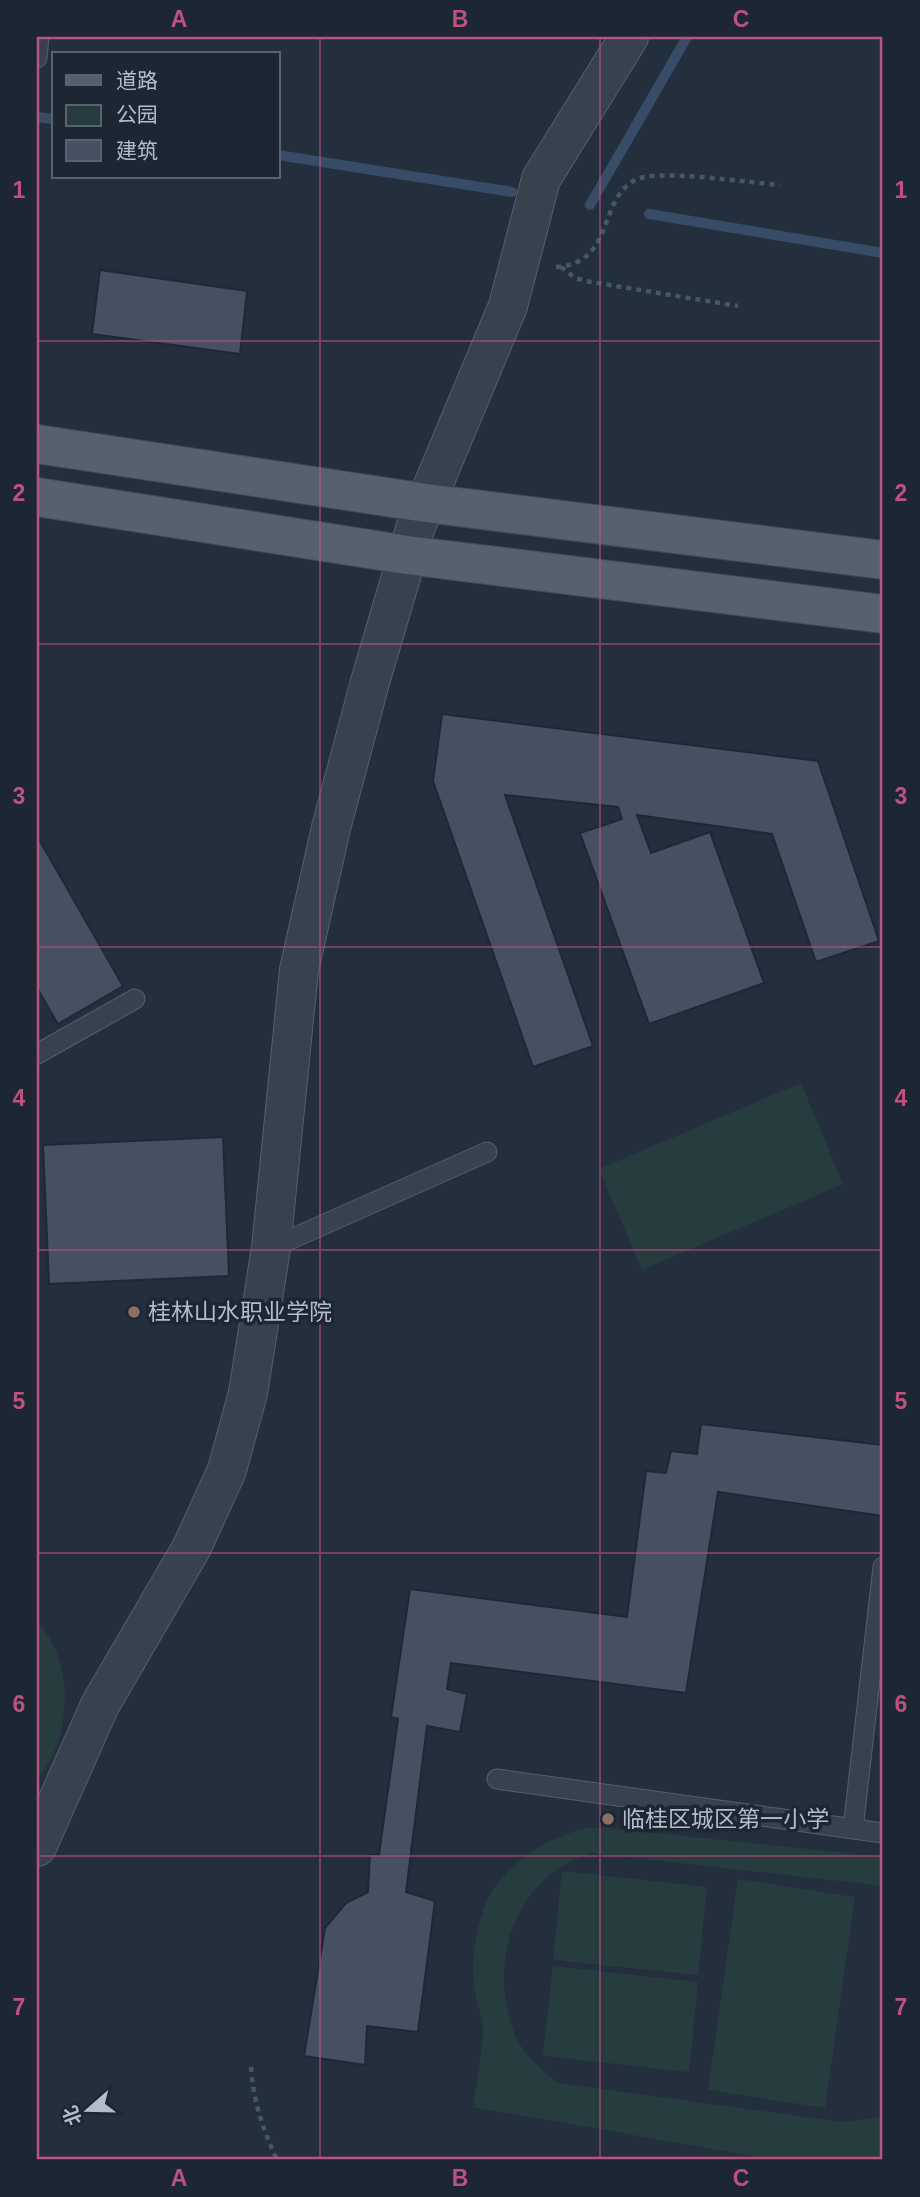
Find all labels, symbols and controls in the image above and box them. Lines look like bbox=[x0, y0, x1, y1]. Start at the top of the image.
text: A bbox=[171, 6, 187, 32]
text: B bbox=[452, 6, 468, 32]
text: C bbox=[733, 6, 749, 32]
legend bbox=[52, 52, 280, 178]
text: 道路 bbox=[116, 69, 158, 92]
text: 公园 bbox=[116, 103, 158, 126]
text: 建筑 bbox=[116, 139, 158, 162]
text: 1 bbox=[13, 177, 26, 203]
text: 1 bbox=[895, 177, 908, 203]
text: 2 bbox=[13, 480, 25, 506]
text: 2 bbox=[895, 480, 907, 506]
text: 3 bbox=[13, 783, 25, 809]
text: 3 bbox=[895, 783, 907, 809]
text: 4 bbox=[13, 1085, 26, 1111]
text: 4 bbox=[895, 1085, 908, 1111]
place label: 桂林山水职业学院 bbox=[148, 1299, 332, 1325]
marker: 桂林山水职业学院 bbox=[126, 1304, 142, 1320]
text: 5 bbox=[13, 1388, 26, 1414]
text: 5 bbox=[895, 1388, 908, 1414]
text: 6 bbox=[13, 1691, 25, 1717]
text: 6 bbox=[895, 1691, 907, 1717]
place label: 临桂区城区第一小学 bbox=[622, 1806, 829, 1832]
marker: 临桂区城区第一小学 bbox=[600, 1811, 616, 1827]
text: 7 bbox=[13, 1994, 25, 2020]
text: 7 bbox=[895, 1994, 907, 2020]
north arrow bbox=[52, 2074, 122, 2144]
text: 北 bbox=[59, 2103, 86, 2128]
text: A bbox=[171, 2165, 187, 2191]
text: B bbox=[452, 2165, 468, 2191]
text: C bbox=[733, 2165, 749, 2191]

